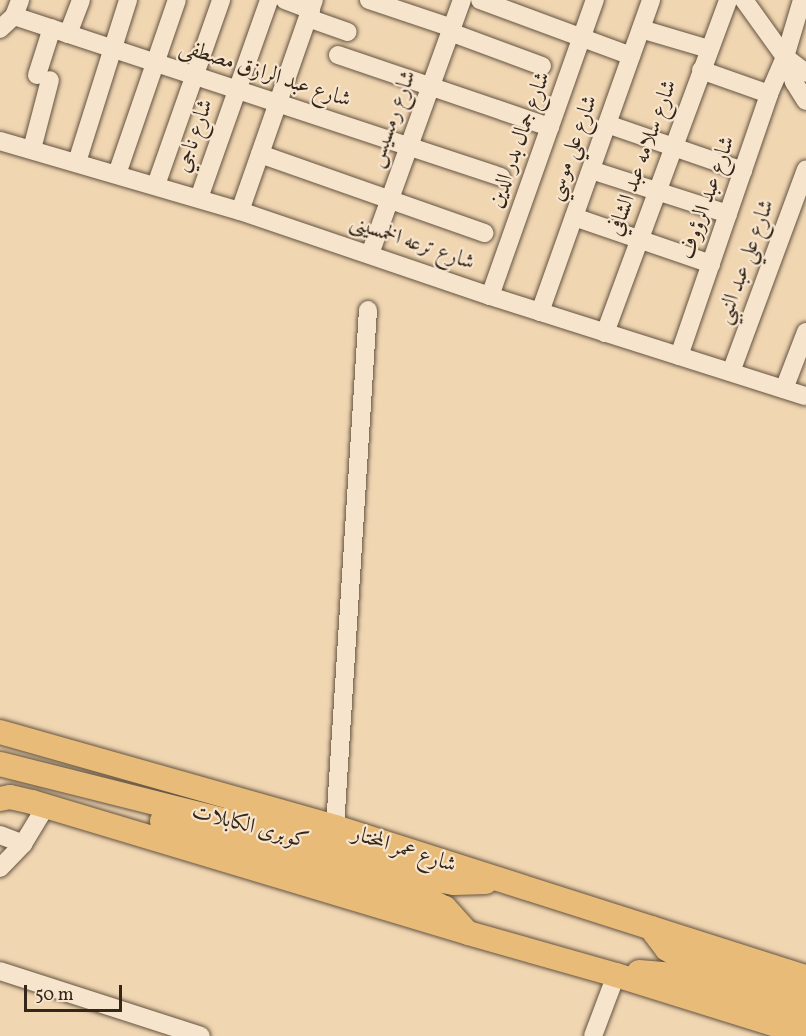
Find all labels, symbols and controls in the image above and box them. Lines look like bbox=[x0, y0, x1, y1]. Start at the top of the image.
street label: شارع عبد الرازق مصطفى bbox=[176, 34, 354, 114]
street label: شارع رمسيس bbox=[363, 67, 423, 171]
street label: شارع جمال بدر الدين bbox=[483, 68, 557, 212]
street label: شارع سلامه عبد الشافي bbox=[603, 76, 683, 240]
street label: شارع علي موسي bbox=[542, 92, 604, 204]
street label: شارع ناجي bbox=[170, 96, 220, 176]
street label: شارع عبد الرؤوف bbox=[675, 133, 741, 263]
street label: شارع علي عبد النبي bbox=[711, 196, 781, 328]
street label: شارع ترعه الخمسينى bbox=[346, 209, 478, 277]
street label: كوبرى الكابلات bbox=[189, 799, 311, 855]
street label: شارع عمر المختار bbox=[349, 821, 459, 879]
scale bar bbox=[27, 973, 124, 1011]
text: 50 m bbox=[35, 983, 74, 1008]

